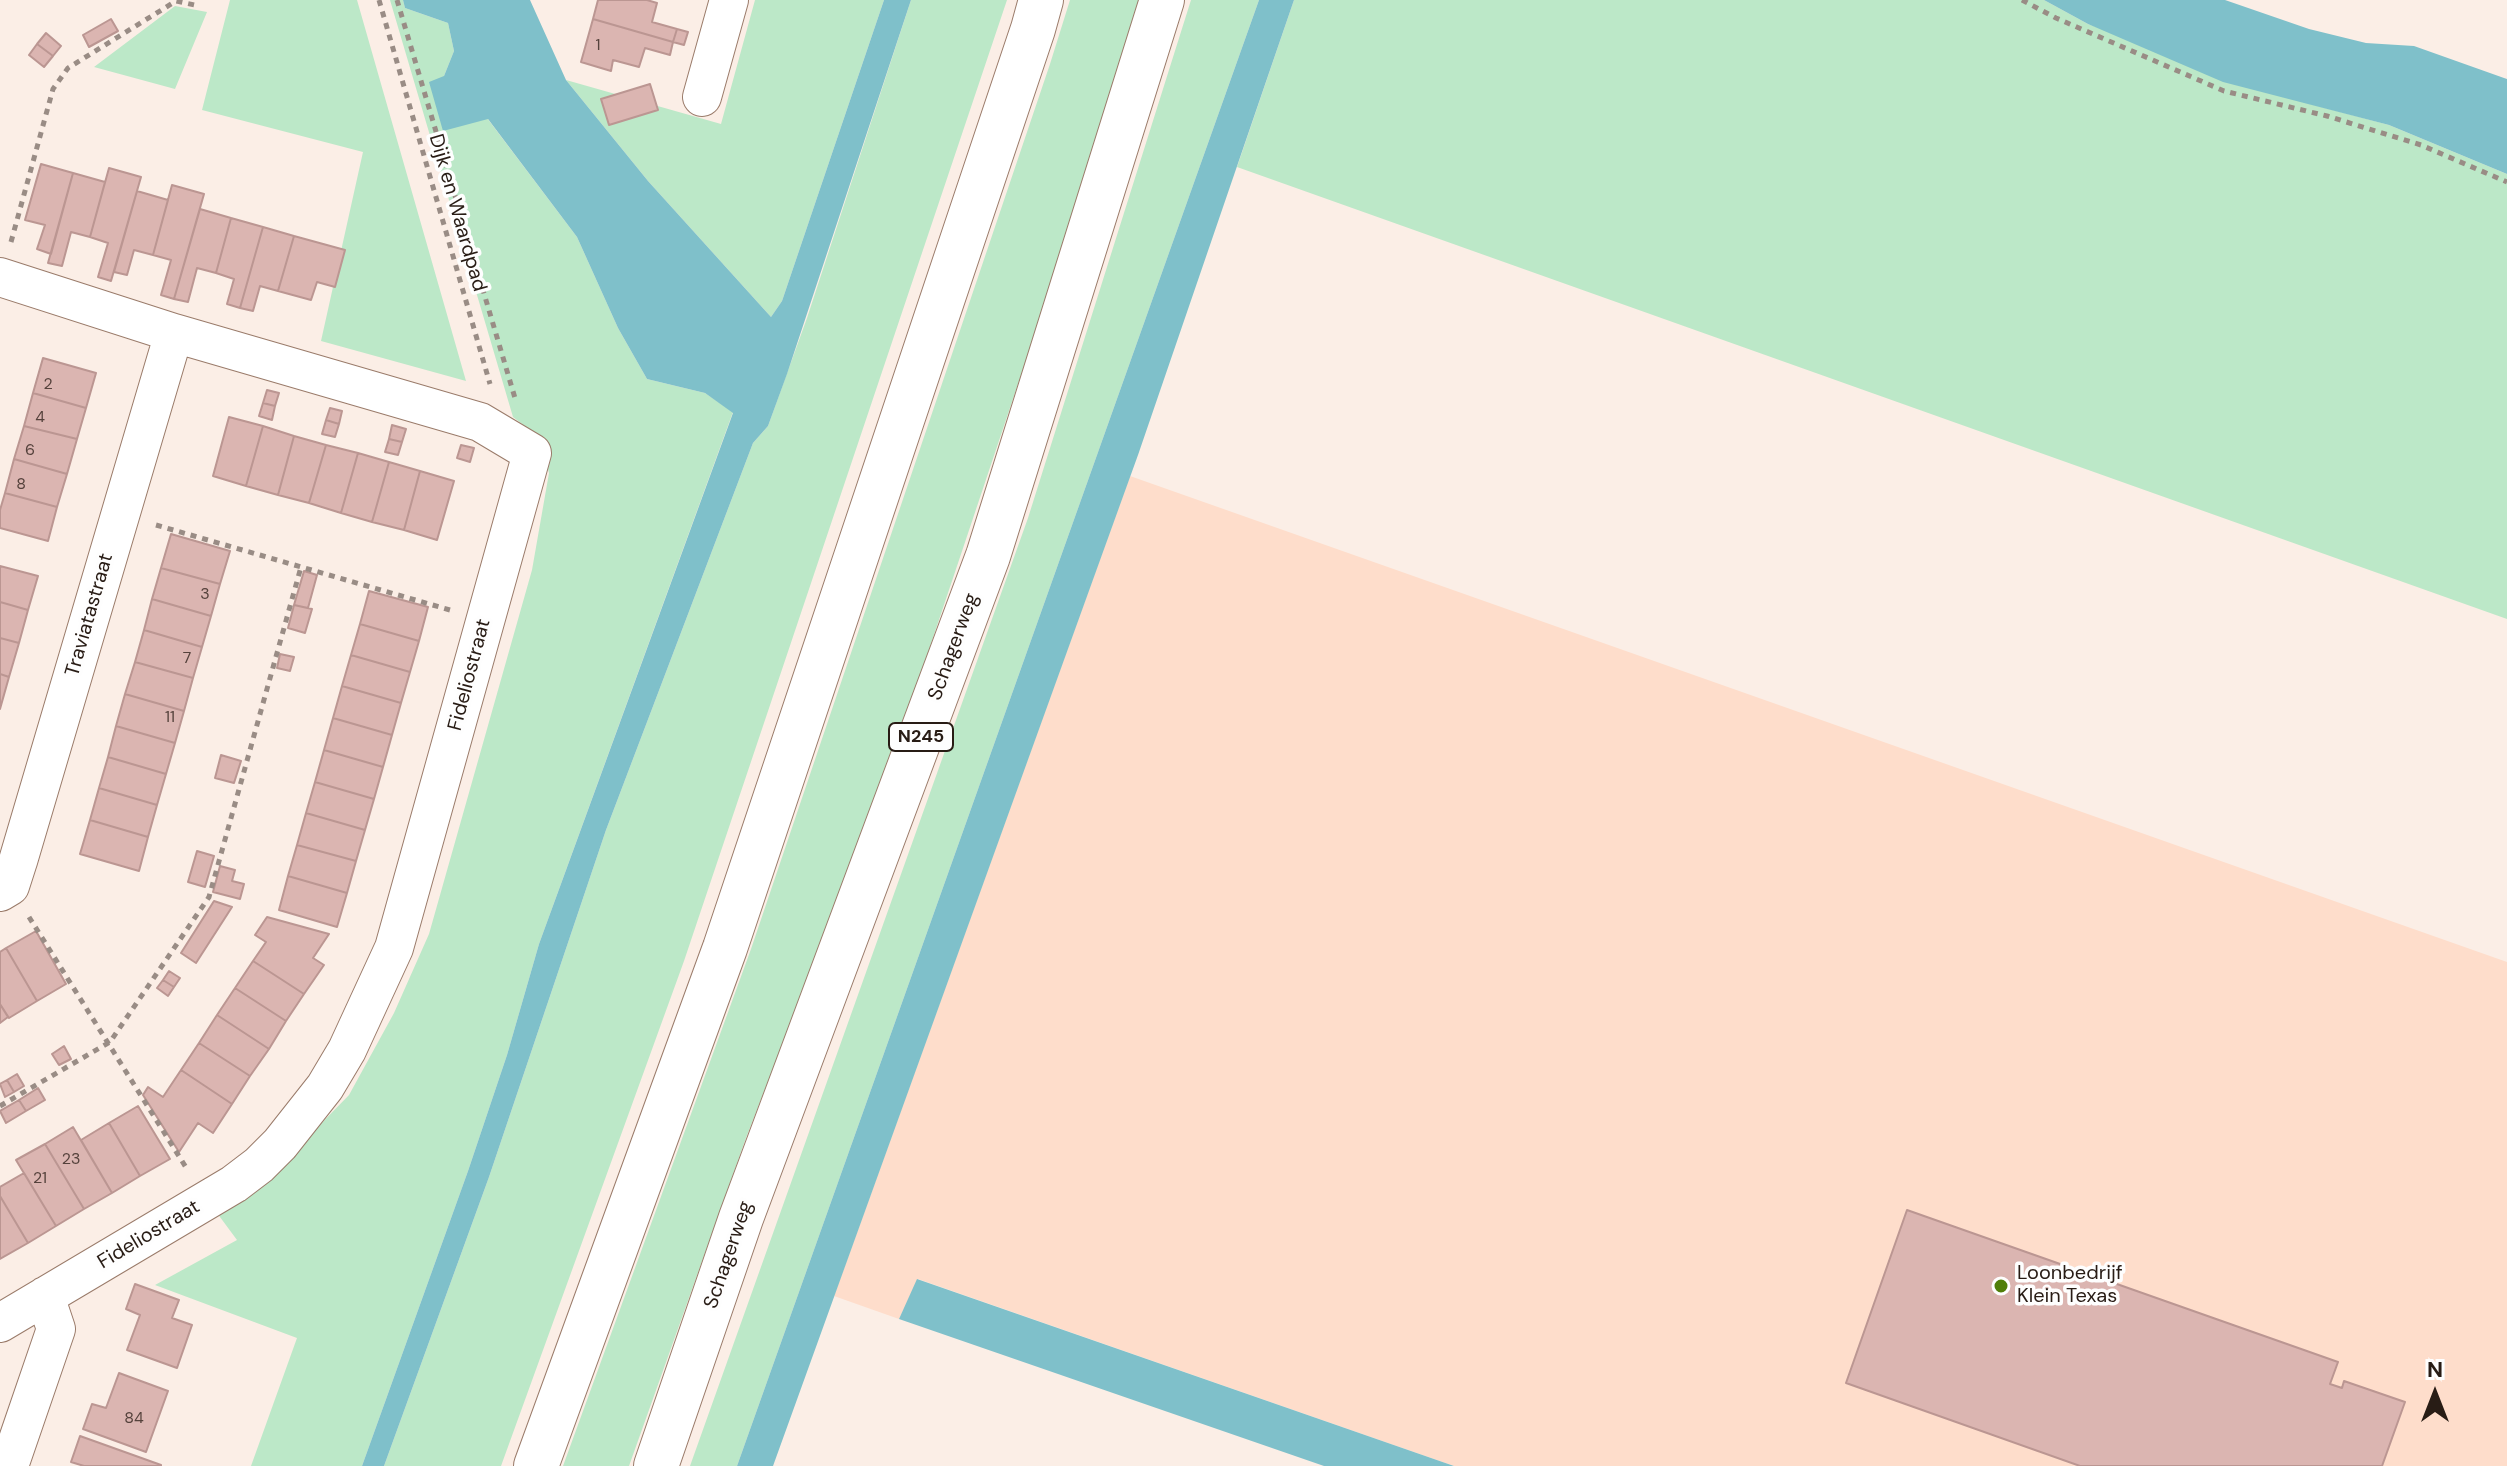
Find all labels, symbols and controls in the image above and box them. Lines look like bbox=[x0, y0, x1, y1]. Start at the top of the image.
house number: 1 bbox=[596, 36, 600, 56]
street label: Dijk en Waardpad bbox=[423, 132, 491, 294]
house number: 2 bbox=[43, 375, 53, 395]
house number: 4 bbox=[35, 408, 45, 428]
house number: 6 bbox=[25, 441, 35, 461]
house number: 8 bbox=[16, 475, 26, 495]
street label: Traviatastraat bbox=[61, 551, 119, 679]
house number: 3 bbox=[200, 585, 210, 605]
street label: Schagerweg bbox=[924, 590, 984, 704]
street label: Fideliostraat bbox=[444, 617, 496, 733]
house number: 7 bbox=[183, 649, 191, 669]
house number: 11 bbox=[165, 708, 175, 728]
road number: N245 bbox=[889, 723, 953, 751]
house number: 23 bbox=[62, 1150, 80, 1170]
house number: 21 bbox=[33, 1169, 47, 1189]
street label: Fideliostraat bbox=[94, 1195, 204, 1275]
street label: Schagerweg bbox=[699, 1198, 759, 1312]
place label: Loonbedrijf Klein Texas bbox=[2017, 1262, 2123, 1309]
marker: Loonbedrijf Klein Texas bbox=[1992, 1277, 2010, 1295]
north arrow bbox=[2395, 1354, 2475, 1434]
text: N bbox=[2427, 1355, 2443, 1384]
house number: 84 bbox=[124, 1409, 144, 1429]

